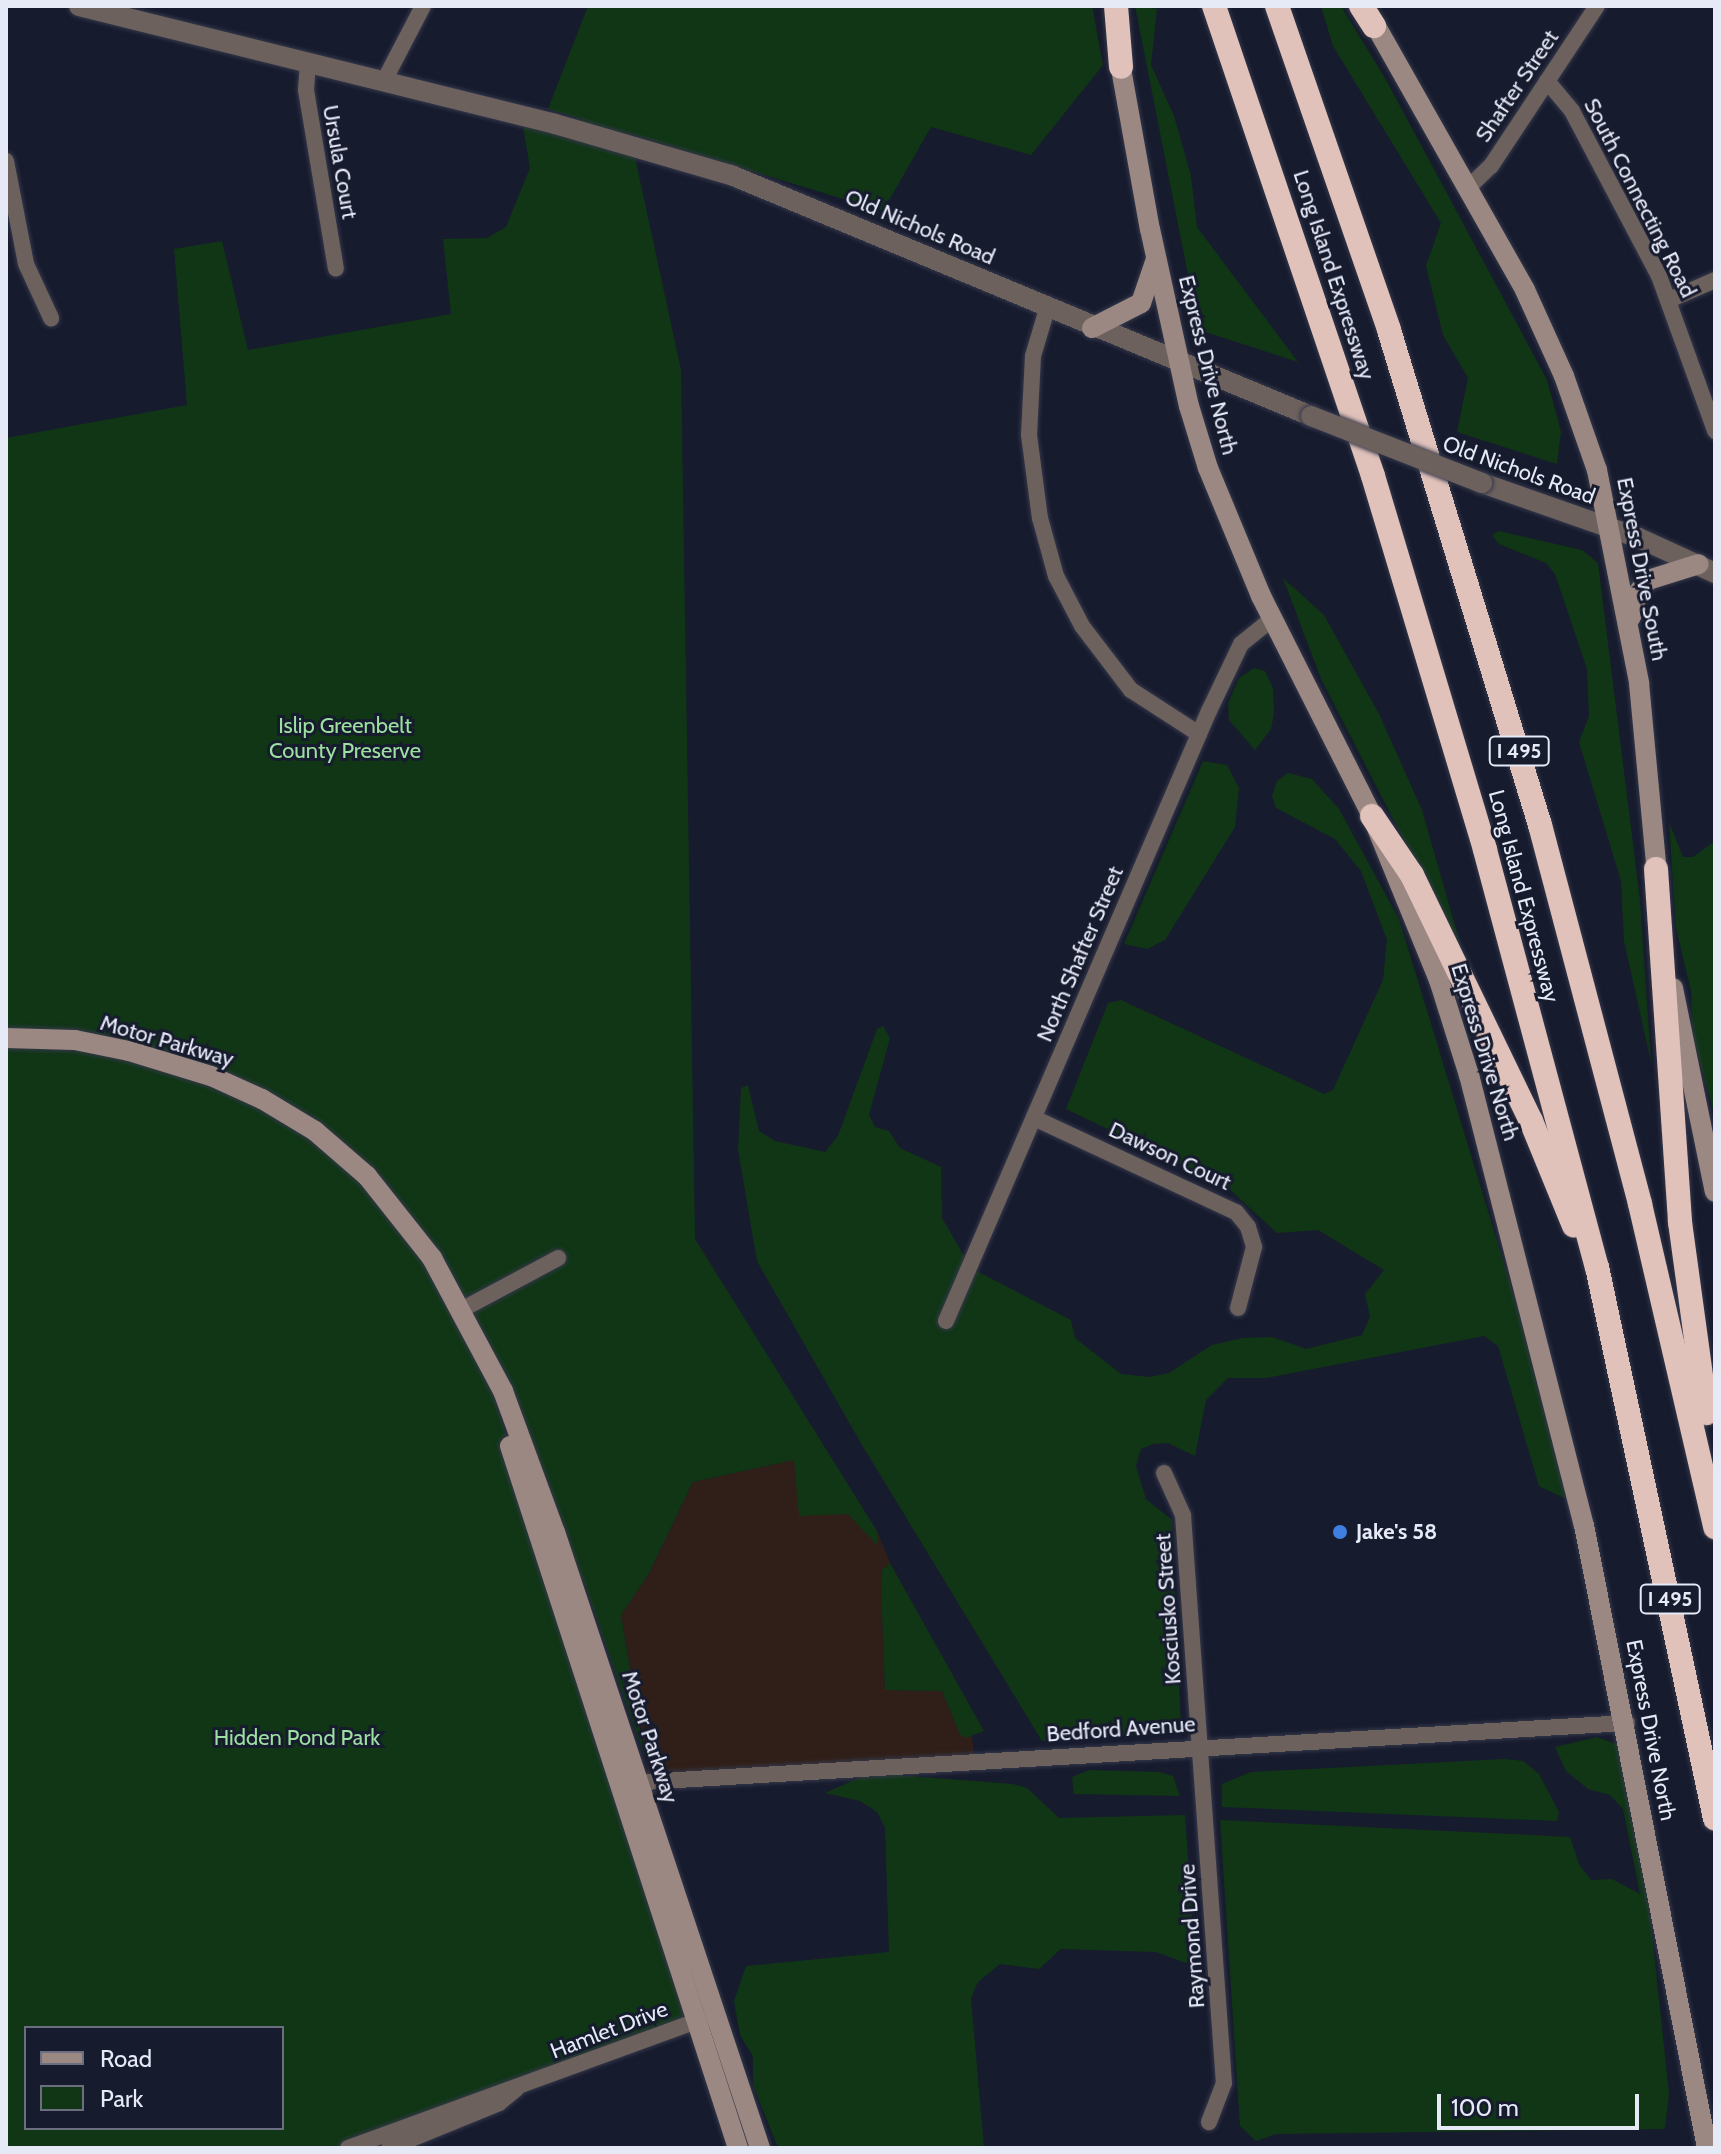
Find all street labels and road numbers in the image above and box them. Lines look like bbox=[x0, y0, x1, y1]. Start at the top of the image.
street label: Shafter Street bbox=[1470, 25, 1564, 147]
street label: South Connecting Road bbox=[1578, 94, 1702, 302]
street label: Ursula Court bbox=[317, 103, 363, 221]
street label: Long Island Expressway bbox=[1288, 167, 1380, 383]
street label: Old Nichols Road bbox=[841, 184, 999, 270]
street label: Express Drive North bbox=[1173, 273, 1243, 457]
street label: Old Nichols Road bbox=[1439, 430, 1599, 510]
street label: Express Drive South bbox=[1611, 475, 1673, 663]
road number: I 495 bbox=[1487, 735, 1551, 767]
street label: Long Island Expressway bbox=[1483, 787, 1565, 1005]
street label: North Shafter Street bbox=[1031, 862, 1129, 1046]
street label: Express Drive North bbox=[1446, 960, 1524, 1144]
street label: Motor Parkway bbox=[97, 1009, 237, 1073]
street label: Dawson Court bbox=[1105, 1116, 1235, 1196]
street label: Kosciusko Street bbox=[1150, 1533, 1186, 1685]
road number: I 495 bbox=[1638, 1583, 1702, 1615]
street label: Express Drive North bbox=[1621, 1637, 1681, 1823]
street label: Motor Parkway bbox=[616, 1667, 684, 1807]
street label: Bedford Avenue bbox=[1046, 1711, 1196, 1747]
street label: Raymond Drive bbox=[1174, 1863, 1210, 2009]
street label: Hamlet Drive bbox=[547, 1996, 671, 2064]

